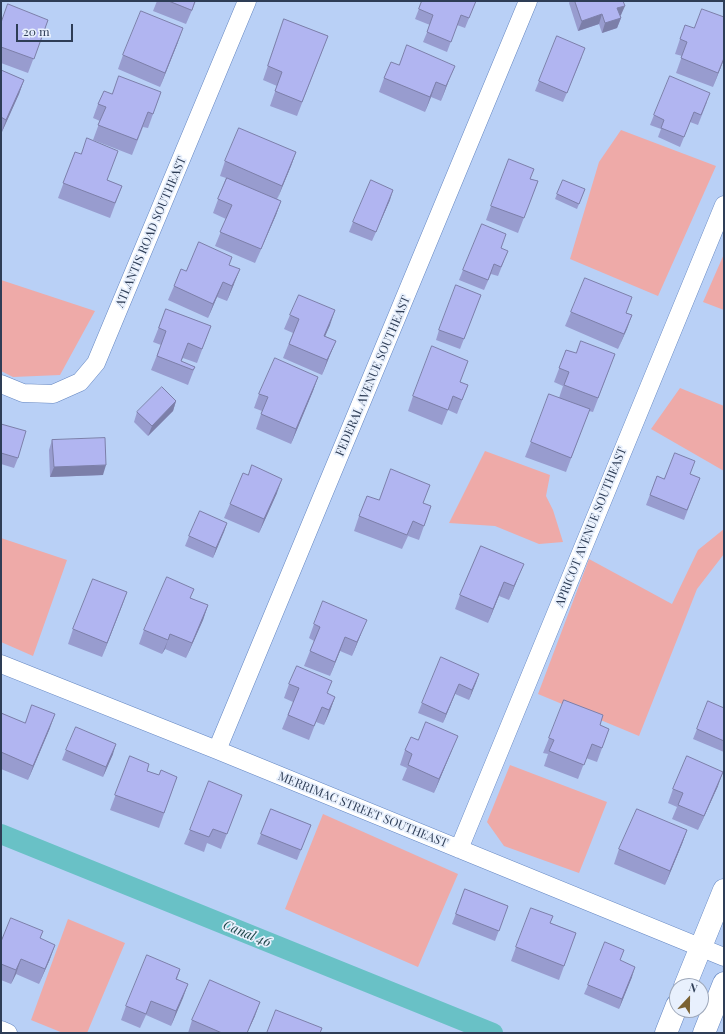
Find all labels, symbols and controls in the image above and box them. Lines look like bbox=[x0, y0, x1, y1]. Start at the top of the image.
scale bar bbox=[18, 16, 75, 42]
text: 20 m bbox=[23, 23, 50, 39]
street label: ATLANTIS ROAD SOUTHEAST bbox=[113, 154, 189, 310]
street label: FEDERAL AVENUE SOUTHEAST bbox=[333, 294, 413, 458]
street label: APRICOT AVENUE SOUTHEAST bbox=[552, 445, 630, 609]
street label: MERRIMAC STREET SOUTHEAST bbox=[276, 769, 450, 851]
water label: Canal 46 bbox=[221, 917, 273, 951]
north arrow bbox=[669, 978, 709, 1018]
text: N bbox=[687, 979, 700, 996]

